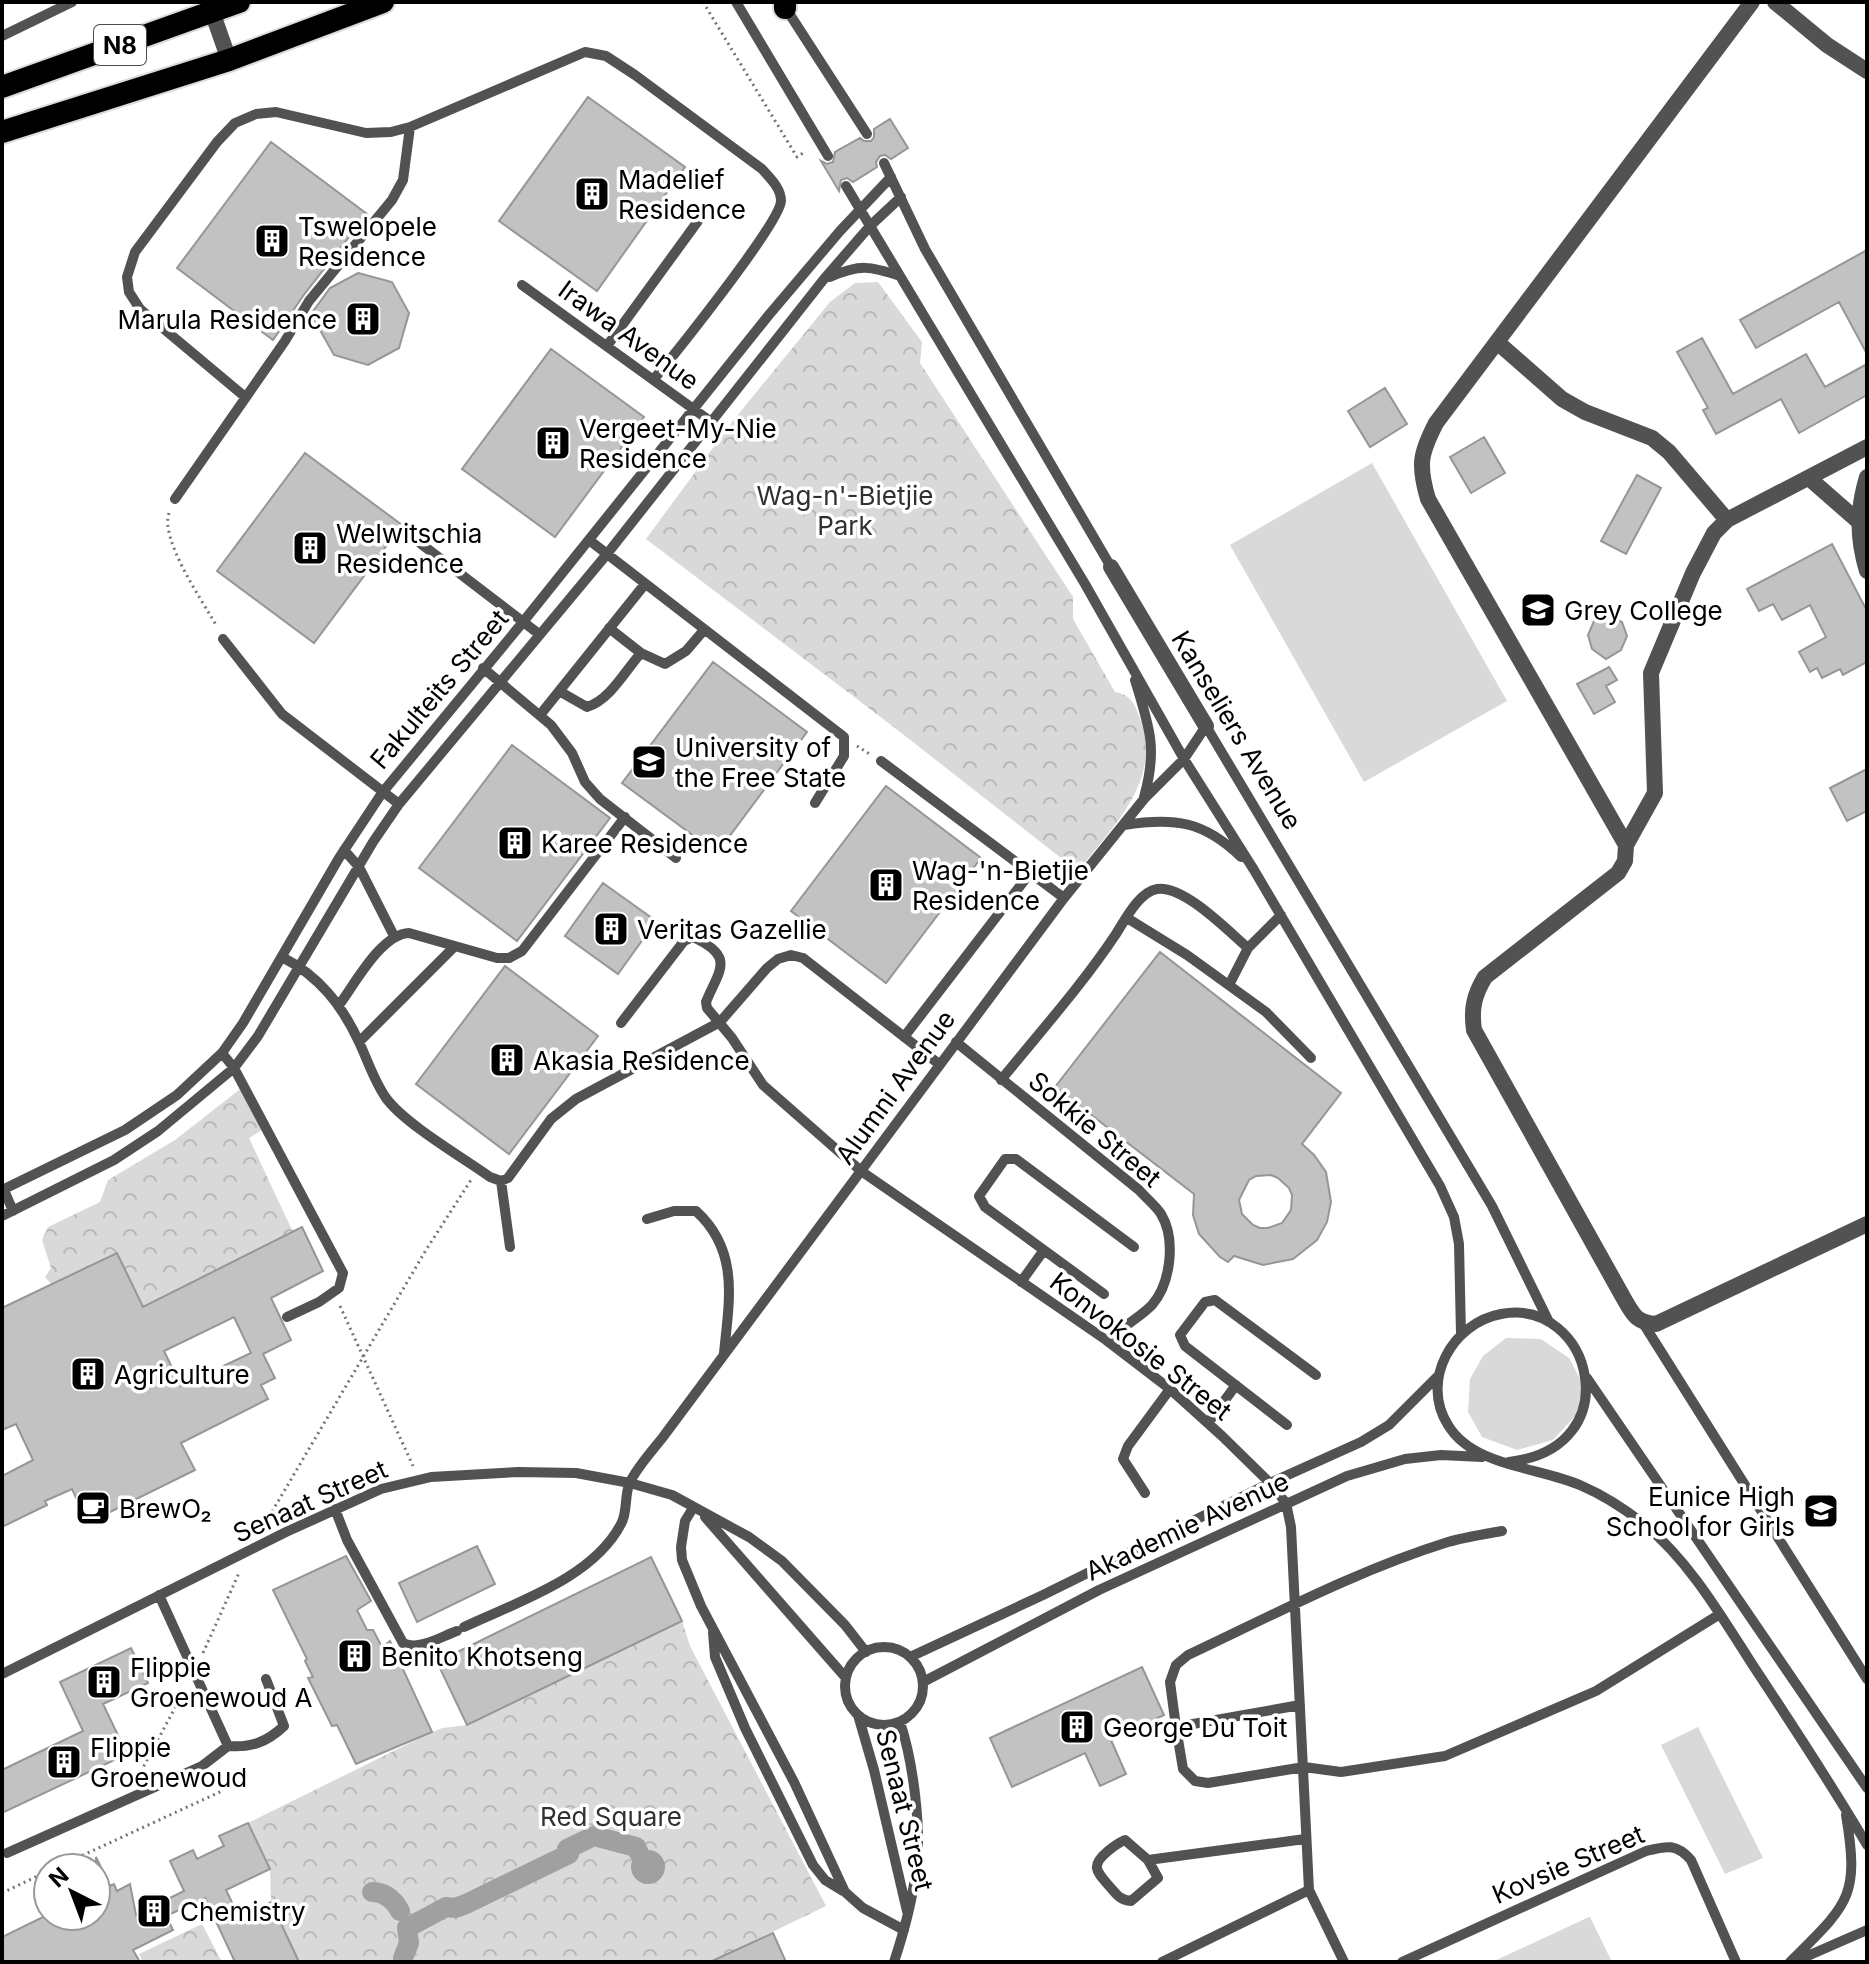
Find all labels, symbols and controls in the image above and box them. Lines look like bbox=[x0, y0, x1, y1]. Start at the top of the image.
road number: N8 bbox=[94, 25, 146, 65]
place label: Madelief Residence bbox=[618, 164, 746, 225]
building icon: Madelief Residence bbox=[573, 175, 611, 213]
place label: Tswelopele Residence bbox=[298, 211, 437, 272]
building icon: Tswelopele Residence bbox=[253, 222, 291, 260]
street label: Irawa Avenue bbox=[553, 274, 705, 396]
building icon: Marula Residence bbox=[344, 300, 382, 338]
place label: Marula Residence bbox=[118, 304, 337, 335]
place label: Vergeet-My-Nie Residence bbox=[579, 413, 777, 474]
building icon: Vergeet-My-Nie Residence bbox=[534, 424, 572, 462]
park label: Wag-n'-Bietjie Park bbox=[757, 480, 933, 541]
place label: Welwitschia Residence bbox=[336, 518, 482, 579]
building icon: Welwitschia Residence bbox=[291, 529, 329, 567]
school or university icon: Grey College bbox=[1519, 591, 1557, 629]
place label: Grey College bbox=[1564, 595, 1723, 626]
street label: Fakulteits Street bbox=[363, 603, 515, 775]
street label: Kanseliers Avenue bbox=[1165, 625, 1309, 835]
place label: University of the Free State bbox=[675, 732, 846, 793]
school or university icon: University of the Free State bbox=[630, 743, 668, 781]
building icon: Karee Residence bbox=[496, 824, 534, 862]
place label: Karee Residence bbox=[541, 828, 748, 859]
place label: Wag-'n-Bietjie Residence bbox=[912, 855, 1089, 916]
building icon: Wag-'n-Bietjie Residence bbox=[867, 866, 905, 904]
building icon: Veritas Gazellie bbox=[592, 910, 630, 948]
place label: Veritas Gazellie bbox=[637, 914, 827, 945]
street label: Alumni Avenue bbox=[829, 1004, 961, 1170]
building icon: Akasia Residence bbox=[488, 1041, 526, 1079]
place label: Akasia Residence bbox=[533, 1045, 750, 1076]
street label: Sokkie Street bbox=[1023, 1065, 1167, 1193]
street label: Konvokosie Street bbox=[1044, 1265, 1238, 1427]
building icon: Agriculture bbox=[69, 1355, 107, 1393]
place label: Agriculture bbox=[114, 1359, 250, 1390]
street label: Senaat Street bbox=[228, 1453, 392, 1549]
street label: Akademie Avenue bbox=[1080, 1465, 1294, 1587]
place label: Eunice High School for Girls bbox=[1606, 1481, 1795, 1542]
cafe icon: BrewO₂ bbox=[74, 1489, 112, 1527]
school or university icon: Eunice High School for Girls bbox=[1802, 1492, 1840, 1530]
place label: BrewO₂ bbox=[119, 1493, 212, 1524]
building icon: Benito Khotseng bbox=[336, 1637, 374, 1675]
place label: Benito Khotseng bbox=[381, 1641, 583, 1672]
place label: Flippie Groenewoud A bbox=[130, 1652, 313, 1713]
building icon: Flippie Groenewoud A bbox=[85, 1663, 123, 1701]
building icon: George Du Toit bbox=[1058, 1708, 1096, 1746]
place label: George Du Toit bbox=[1103, 1712, 1288, 1743]
street label: Senaat Street bbox=[870, 1726, 940, 1894]
place label: Flippie Groenewoud bbox=[90, 1732, 247, 1793]
building icon: Flippie Groenewoud bbox=[45, 1743, 83, 1781]
park label: Red Square bbox=[540, 1801, 682, 1832]
street label: Kovsie Street bbox=[1487, 1818, 1649, 1910]
north arrow bbox=[32, 1852, 112, 1932]
text: N bbox=[44, 1862, 74, 1892]
building icon: Chemistry bbox=[135, 1892, 173, 1930]
place label: Chemistry bbox=[180, 1896, 306, 1927]

